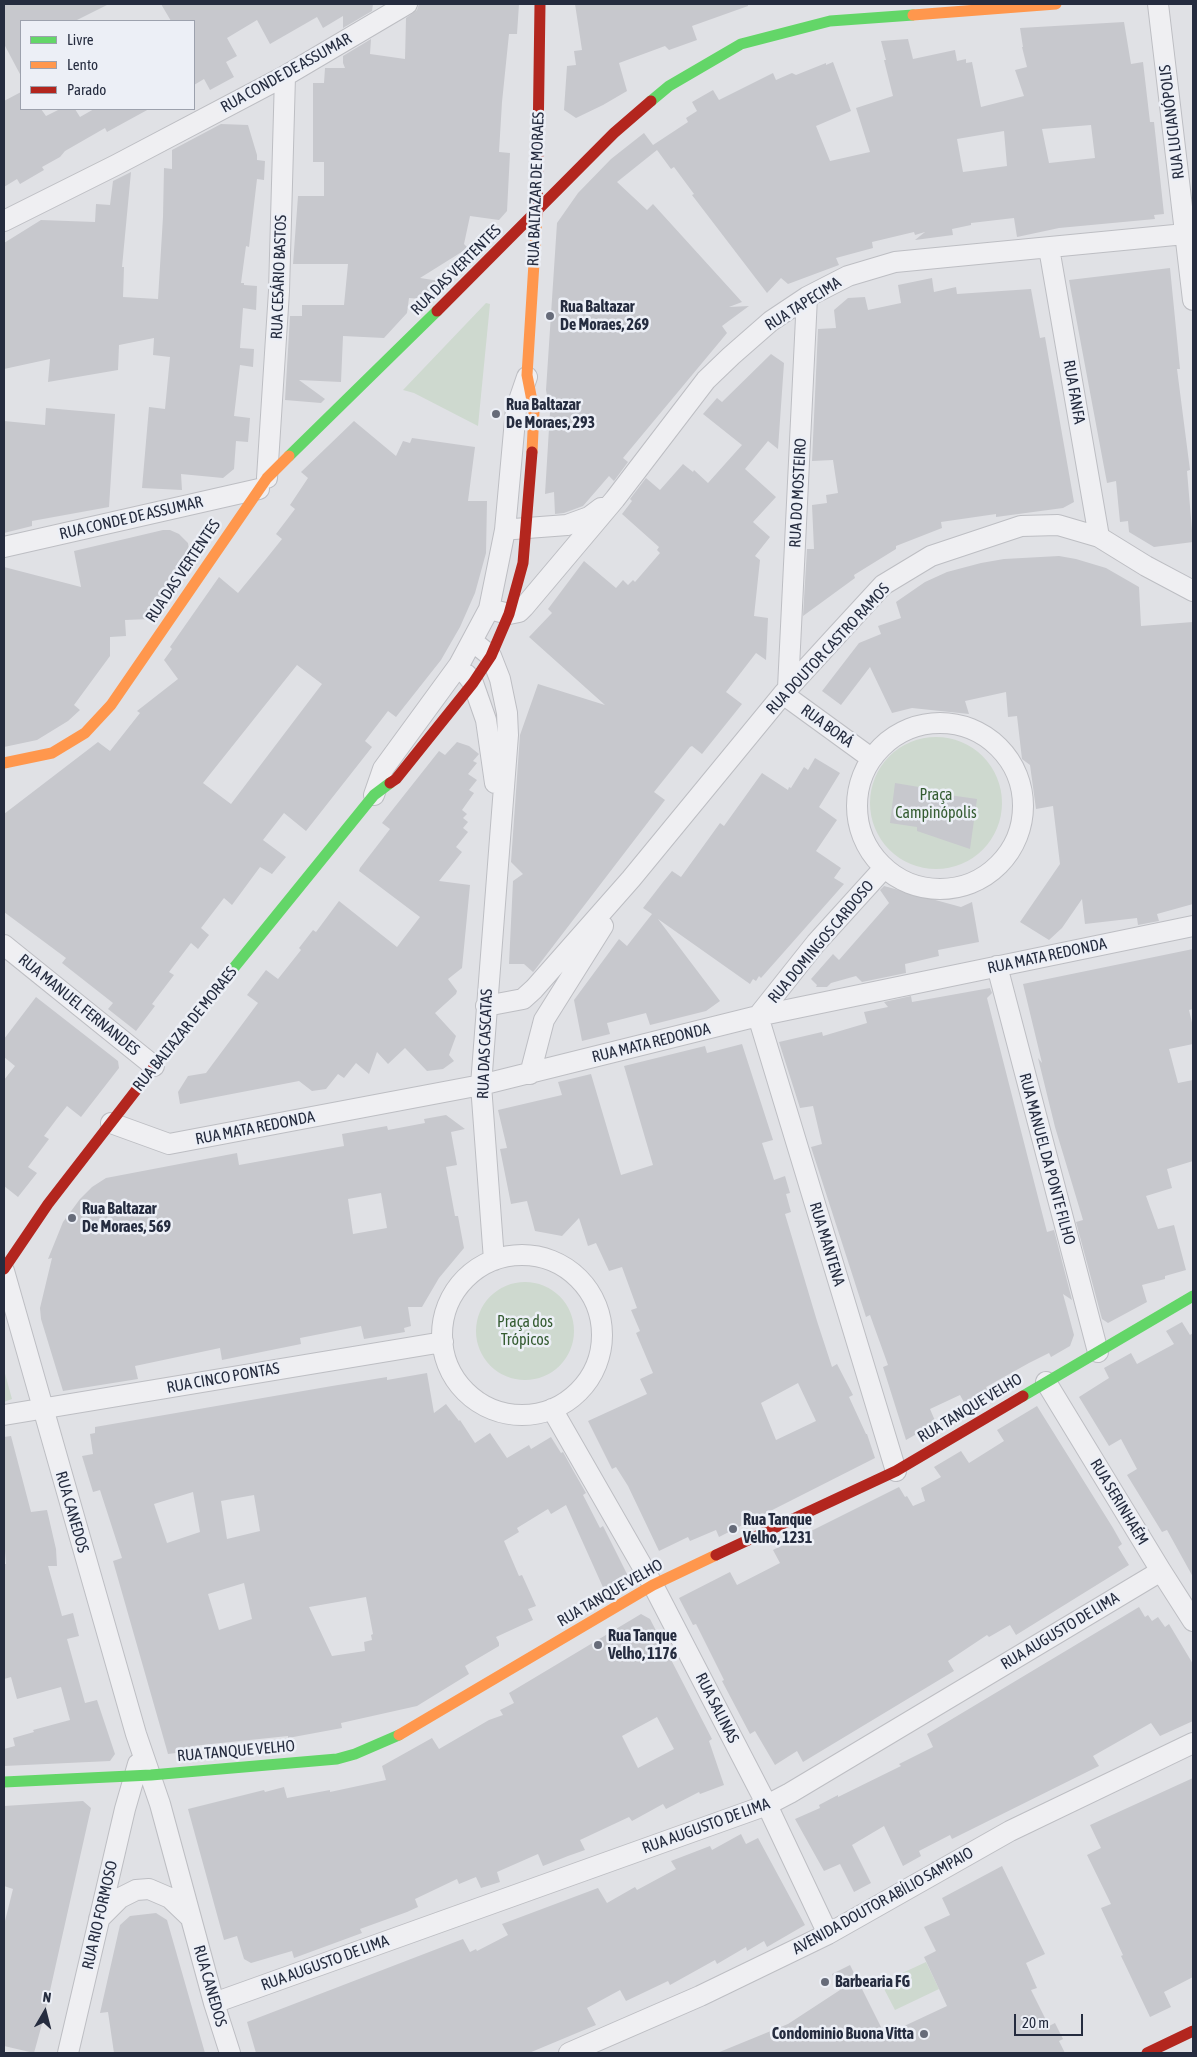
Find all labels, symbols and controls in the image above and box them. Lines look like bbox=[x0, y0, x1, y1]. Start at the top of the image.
legend bbox=[20, 20, 195, 110]
street label: RUA CONDE DE ASSUMAR bbox=[217, 29, 355, 117]
text: Livre bbox=[67, 31, 94, 48]
text: Lento bbox=[67, 56, 98, 73]
street label: RUA LUCIANÓPOLIS bbox=[1155, 64, 1189, 180]
text: Parado bbox=[67, 81, 106, 98]
street label: RUA BALTAZAR DE MORAES bbox=[524, 111, 548, 267]
street label: RUA CESÁRIO BASTOS bbox=[267, 214, 291, 340]
street label: RUA DAS VERTENTES bbox=[407, 221, 505, 319]
street label: RUA TAPECIMA bbox=[761, 273, 845, 335]
place label: Rua Baltazar De Moraes, 269 bbox=[560, 297, 649, 335]
marker: Rua Baltazar De Moraes, 269 bbox=[544, 310, 556, 322]
street label: RUA FANFA bbox=[1059, 358, 1089, 426]
place label: Rua Baltazar De Moraes, 293 bbox=[506, 395, 595, 433]
marker: Rua Baltazar De Moraes, 293 bbox=[490, 408, 502, 420]
street label: RUA DO MOSTEIRO bbox=[786, 438, 810, 548]
street label: RUA CONDE DE ASSUMAR bbox=[58, 492, 204, 544]
street label: RUA DAS VERTENTES bbox=[142, 516, 224, 626]
street label: RUA DOUTOR CASTRO RAMOS bbox=[762, 579, 894, 719]
street label: RUA BORÁ bbox=[797, 701, 857, 751]
park label: Praça Campinópolis bbox=[895, 785, 977, 823]
street label: RUA DOMINGOS CARDOSO bbox=[764, 877, 878, 1007]
street label: RUA MATA REDONDA bbox=[986, 934, 1108, 978]
street label: RUA MANUEL FERNANDES bbox=[14, 950, 144, 1060]
street label: RUA BALTAZAR DE MORAES bbox=[129, 963, 241, 1095]
street label: RUA DAS CASCATAS bbox=[473, 989, 497, 1099]
street label: RUA MATA REDONDA bbox=[590, 1019, 712, 1067]
street label: RUA MANUEL DA PONTE FILHO bbox=[1015, 1071, 1079, 1247]
street label: RUA MATA REDONDA bbox=[194, 1107, 316, 1149]
place label: Rua Baltazar De Moraes, 569 bbox=[82, 1199, 171, 1237]
street label: RUA MANTENA bbox=[805, 1200, 849, 1288]
marker: Rua Baltazar De Moraes, 569 bbox=[66, 1212, 78, 1224]
park label: Praça dos Trópicos bbox=[497, 1312, 553, 1350]
street label: RUA CINCO PONTAS bbox=[165, 1359, 281, 1397]
street label: RUA TANQUE VELHO bbox=[914, 1369, 1026, 1447]
street label: RUA SERINHAÉM bbox=[1086, 1455, 1152, 1549]
street label: RUA CANEDOS bbox=[51, 1469, 93, 1555]
place label: Rua Tanque Velho, 1231 bbox=[743, 1510, 812, 1548]
marker: Rua Tanque Velho, 1231 bbox=[727, 1523, 739, 1535]
street label: RUA TANQUE VELHO bbox=[554, 1555, 666, 1631]
street label: RUA AUGUSTO DE LIMA bbox=[997, 1588, 1123, 1674]
place label: Rua Tanque Velho, 1176 bbox=[608, 1626, 677, 1664]
marker: Rua Tanque Velho, 1176 bbox=[592, 1639, 604, 1651]
street label: RUA SALINAS bbox=[691, 1670, 743, 1746]
street label: RUA TANQUE VELHO bbox=[176, 1736, 296, 1766]
street label: RUA AUGUSTO DE LIMA bbox=[640, 1794, 772, 1858]
street label: AVENIDA DOUTOR ABÍLIO SAMPAIO bbox=[789, 1843, 977, 1959]
street label: RUA RIO FORMOSO bbox=[78, 1859, 122, 1971]
street label: RUA AUGUSTO DE LIMA bbox=[259, 1931, 391, 1995]
street label: RUA CANEDOS bbox=[189, 1943, 231, 2029]
place label: Barbearia FG bbox=[835, 1972, 910, 1992]
marker: Barbearia FG bbox=[819, 1976, 831, 1988]
north arrow bbox=[20, 1987, 70, 2037]
text: N bbox=[42, 1989, 52, 2006]
scale bar bbox=[1017, 2004, 1086, 2036]
text: 20 m bbox=[1022, 2014, 1049, 2031]
place label: Condominio Buona Vitta bbox=[772, 2024, 914, 2044]
marker: Condominio Buona Vitta bbox=[918, 2028, 930, 2040]

